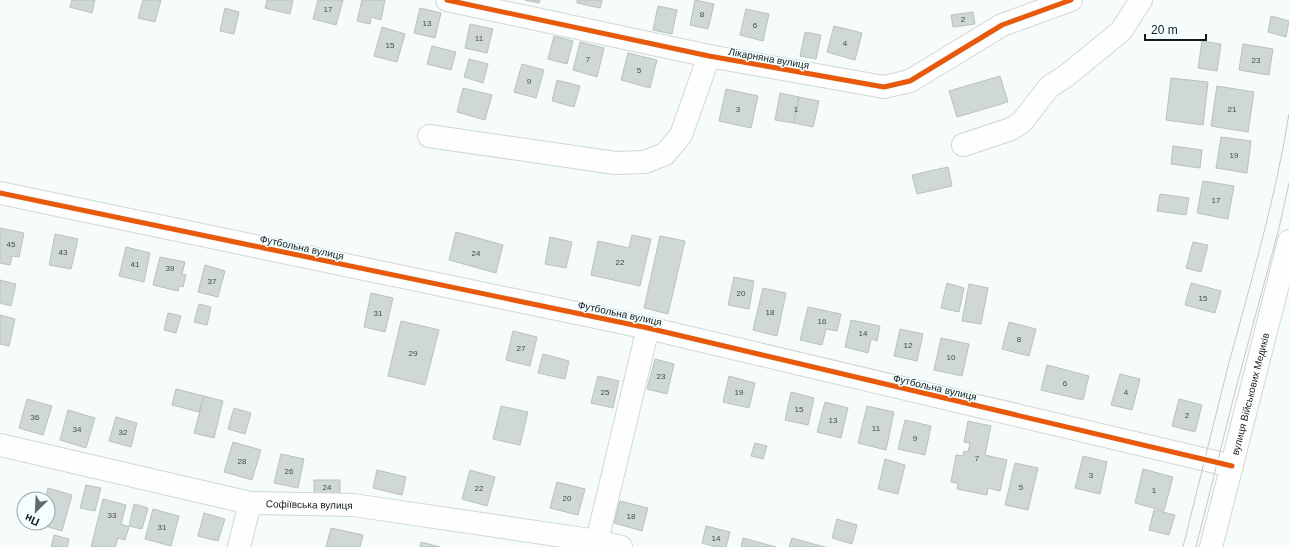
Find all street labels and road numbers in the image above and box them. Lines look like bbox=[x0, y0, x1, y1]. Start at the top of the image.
street label: Лікарняна вулиця bbox=[728, 46, 810, 71]
street label: Футбольна вулиця bbox=[259, 233, 345, 262]
street label: Футбольна вулиця bbox=[577, 299, 663, 328]
street label: вулиця Військових Медиків bbox=[1230, 332, 1271, 456]
street label: Футбольна вулиця bbox=[892, 372, 978, 402]
street label: Софіївська вулиця bbox=[266, 498, 353, 511]

